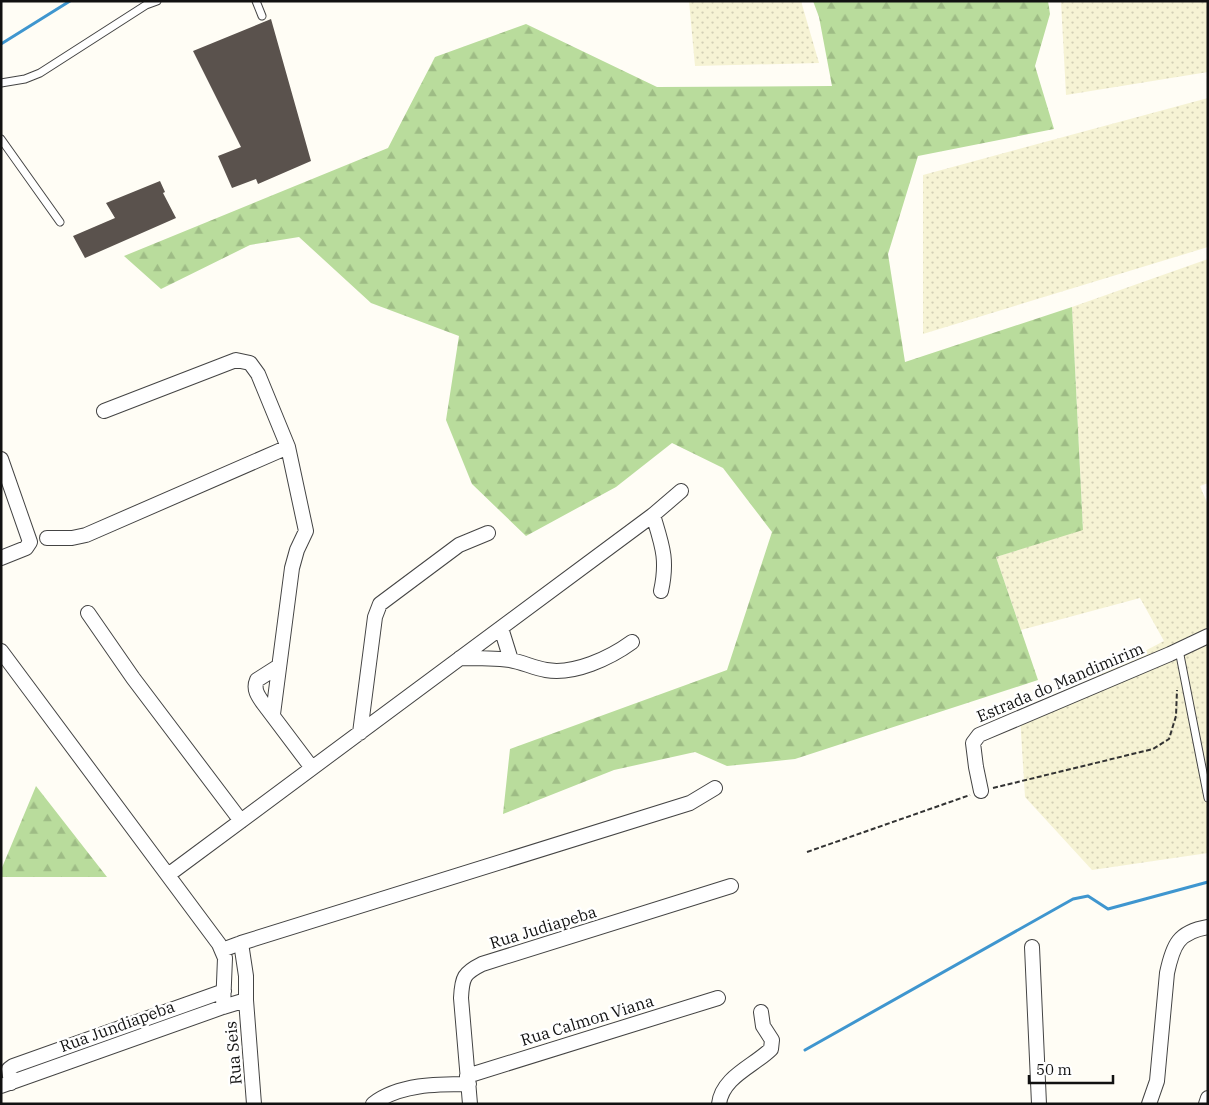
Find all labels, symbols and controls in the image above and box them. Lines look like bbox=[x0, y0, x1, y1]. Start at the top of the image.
street label: Estrada do Mandimirim bbox=[974, 638, 1146, 726]
street label: Rua Judiapeba bbox=[487, 901, 599, 953]
street label: Rua Calmon Viana bbox=[518, 990, 656, 1050]
street label: Rua Jundiapeba bbox=[57, 996, 177, 1056]
street label: Rua Seis bbox=[220, 1020, 246, 1086]
scale bar bbox=[1029, 1052, 1113, 1084]
text: 50 m bbox=[1036, 1060, 1072, 1079]

